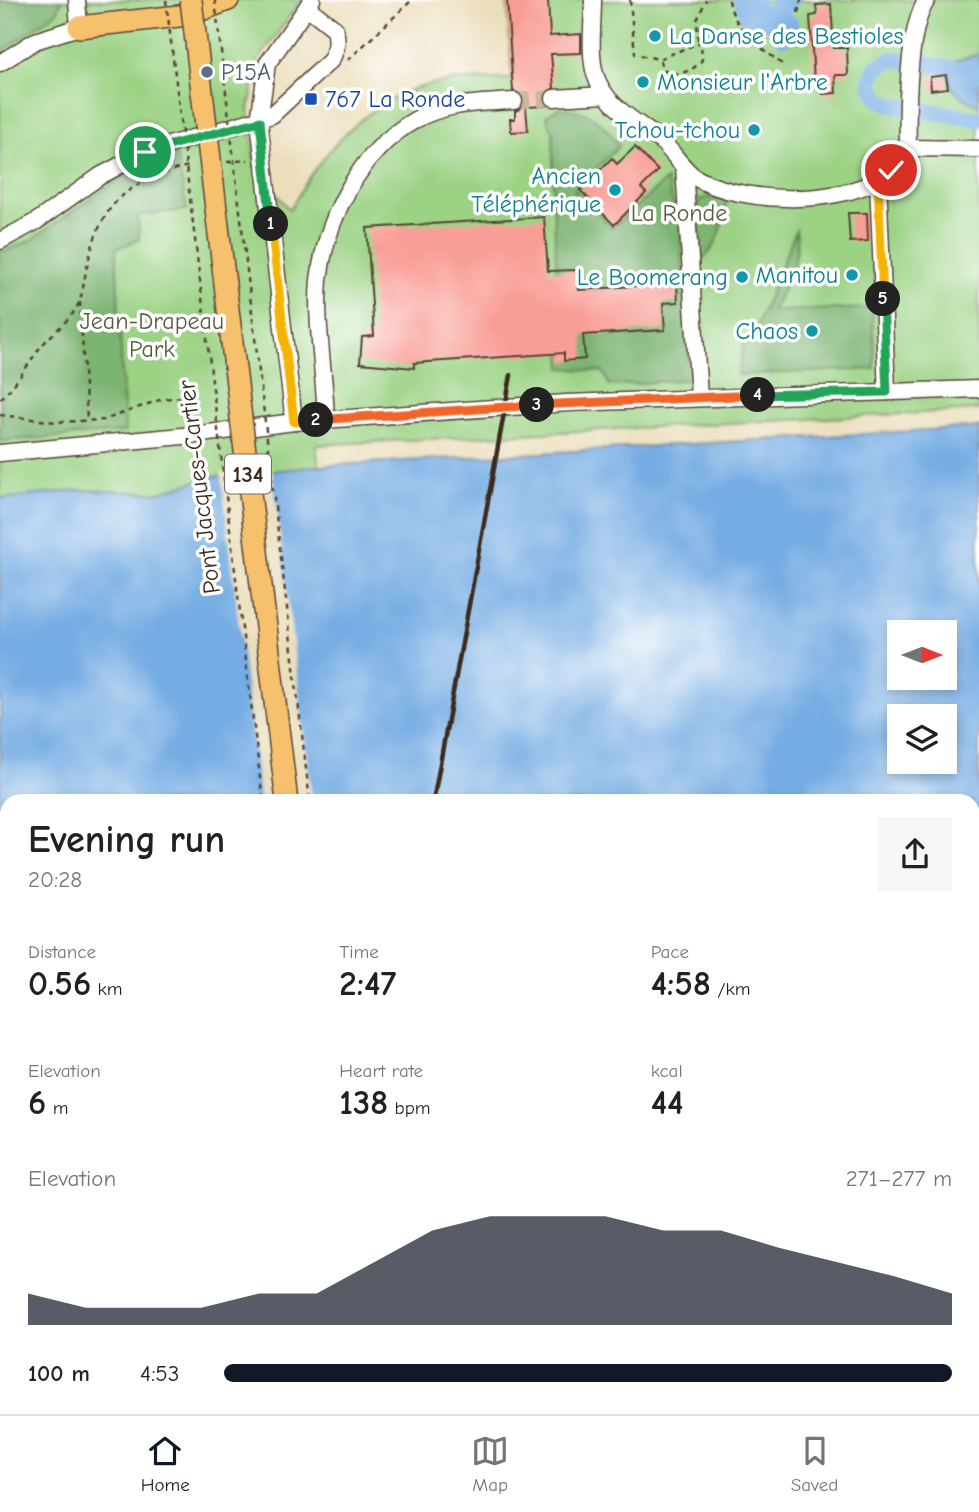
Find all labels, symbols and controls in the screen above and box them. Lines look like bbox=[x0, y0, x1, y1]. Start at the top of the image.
place label: La Danse des Bestioles bbox=[669, 22, 904, 50]
marker: La Danse des Bestioles bbox=[647, 28, 663, 44]
place label: P15A bbox=[221, 58, 271, 86]
marker: P15A bbox=[199, 64, 215, 80]
place label: Monsieur l'Arbre bbox=[657, 68, 828, 96]
marker: Monsieur l'Arbre bbox=[635, 74, 651, 90]
place label: 767 La Ronde bbox=[325, 85, 465, 113]
marker: 767 La Ronde bbox=[303, 91, 319, 107]
place label: Tchou-tchou bbox=[615, 116, 740, 144]
pin bbox=[115, 122, 175, 182]
marker: Tchou-tchou bbox=[746, 122, 762, 138]
icon: arrive bbox=[126, 133, 164, 171]
pin bbox=[861, 140, 921, 200]
icon: check bbox=[872, 151, 910, 189]
place label: Ancien Téléphérique bbox=[471, 162, 601, 218]
marker: Ancien Téléphérique bbox=[607, 182, 623, 198]
park label: La Ronde bbox=[631, 199, 727, 227]
pin: 1 bbox=[254, 206, 288, 242]
text: 1 bbox=[267, 212, 274, 234]
place label: Manitou bbox=[756, 261, 838, 289]
place label: Le Boomerang bbox=[577, 263, 728, 291]
marker: Manitou bbox=[844, 267, 860, 283]
marker: Le Boomerang bbox=[734, 269, 750, 285]
pin: 5 bbox=[866, 282, 900, 316]
text: 5 bbox=[877, 287, 888, 309]
park label: Jean-Drapeau Park bbox=[80, 307, 224, 363]
place label: Chaos bbox=[736, 317, 798, 345]
marker: Chaos bbox=[804, 323, 820, 339]
street label: Pont Jacques-Cartier bbox=[172, 378, 226, 595]
pin: 4 bbox=[740, 378, 776, 412]
text: 4 bbox=[753, 383, 762, 405]
pin: 3 bbox=[520, 388, 554, 422]
text: 3 bbox=[532, 393, 541, 415]
pin: 2 bbox=[298, 402, 334, 438]
text: 2 bbox=[311, 408, 320, 430]
road number: 134 bbox=[225, 454, 271, 494]
north arrow bbox=[887, 620, 957, 690]
map controls bbox=[887, 620, 957, 774]
button: layers bbox=[887, 704, 957, 774]
button: share bbox=[878, 817, 952, 891]
text: Evening run bbox=[28, 818, 225, 862]
text: 20:28 bbox=[28, 866, 82, 893]
text: Distance bbox=[28, 941, 96, 963]
text: Time bbox=[339, 941, 379, 963]
text: Pace bbox=[651, 941, 689, 963]
text: 0.56 bbox=[28, 963, 91, 1004]
text: 2:47 bbox=[339, 963, 396, 1004]
text: 4:58 bbox=[651, 963, 711, 1004]
text: km bbox=[91, 978, 123, 1000]
text: /km bbox=[711, 978, 750, 1000]
text: Elevation bbox=[28, 1060, 101, 1082]
text: Heart rate bbox=[339, 1060, 423, 1082]
text: kcal bbox=[651, 1060, 683, 1082]
text: 6 bbox=[28, 1082, 46, 1123]
text: 138 bbox=[339, 1082, 388, 1123]
text: 44 bbox=[651, 1082, 684, 1123]
text: m bbox=[46, 1097, 68, 1119]
text: bpm bbox=[388, 1097, 431, 1119]
text: Elevation bbox=[28, 1165, 116, 1192]
text: 271–277 m bbox=[846, 1165, 952, 1192]
text: 100 m bbox=[28, 1360, 90, 1387]
text: 4:53 bbox=[140, 1360, 179, 1387]
tab: Home bbox=[141, 1432, 190, 1496]
tab: Map bbox=[471, 1432, 509, 1496]
tab: Saved bbox=[791, 1432, 838, 1496]

